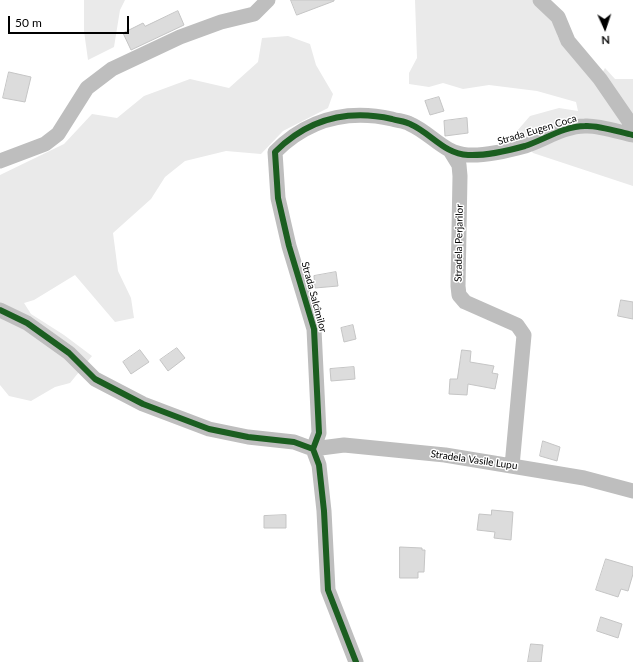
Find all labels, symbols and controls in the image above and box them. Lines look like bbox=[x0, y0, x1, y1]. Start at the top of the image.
scale bar bbox=[10, 8, 131, 34]
north arrow bbox=[585, 8, 625, 48]
text: 50 m bbox=[15, 15, 42, 30]
text: N bbox=[601, 34, 610, 47]
street label: Strada Eugen Coca bbox=[496, 112, 578, 148]
street label: Stradela Perjarilor bbox=[452, 204, 466, 282]
street label: Strada Salcîmilor bbox=[299, 260, 329, 334]
street label: Stradela Vasile Lupu bbox=[430, 448, 518, 472]

